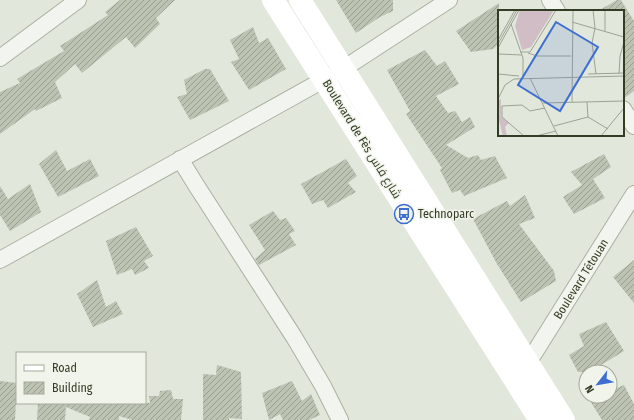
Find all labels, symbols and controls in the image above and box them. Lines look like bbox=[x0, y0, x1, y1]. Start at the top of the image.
inset map bbox=[498, 10, 624, 136]
street label: Boulevard de Fès شارع فاس bbox=[319, 77, 404, 202]
bus stop icon: Technoparc bbox=[393, 203, 415, 225]
place label: Technoparc bbox=[418, 207, 474, 221]
street label: Boulevard Tétouan bbox=[551, 236, 611, 322]
legend bbox=[16, 352, 146, 404]
text: Road bbox=[52, 361, 77, 375]
north arrow bbox=[578, 364, 618, 404]
text: Building bbox=[52, 381, 93, 395]
text: N bbox=[583, 383, 597, 395]

